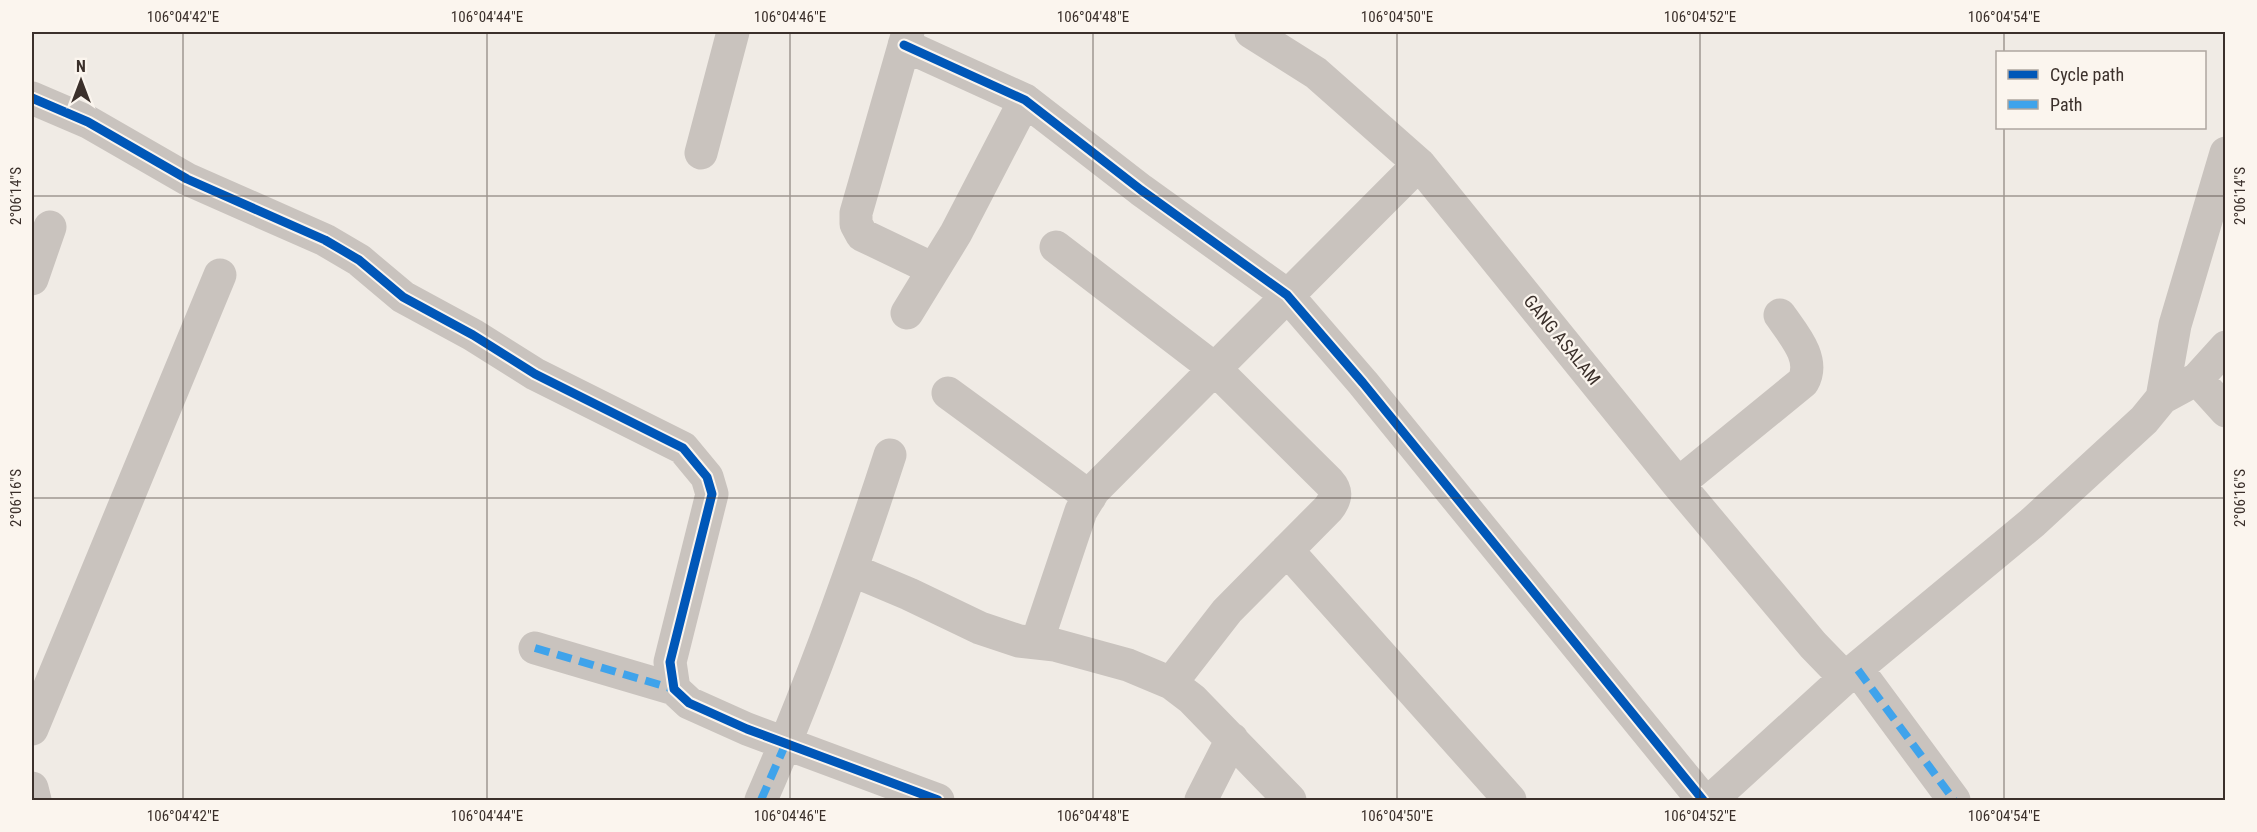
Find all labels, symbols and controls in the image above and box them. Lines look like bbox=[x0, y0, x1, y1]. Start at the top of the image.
text: 106°04'42"E bbox=[147, 8, 219, 26]
text: 106°04'44"E bbox=[451, 8, 523, 26]
text: 106°04'46"E bbox=[754, 8, 826, 26]
text: 106°04'48"E bbox=[1057, 8, 1129, 26]
text: 106°04'50"E bbox=[1361, 8, 1433, 26]
text: 106°04'52"E bbox=[1664, 8, 1736, 26]
text: 106°04'54"E bbox=[1968, 8, 2040, 26]
north arrow bbox=[51, 51, 111, 111]
legend bbox=[1996, 51, 2206, 129]
text: N bbox=[76, 57, 86, 76]
text: Cycle path bbox=[2050, 64, 2124, 85]
text: Path bbox=[2050, 94, 2083, 115]
text: 2°06'14"S bbox=[7, 167, 25, 225]
text: 2°06'14"S bbox=[2231, 167, 2249, 225]
street label: GANG ASALAM bbox=[1520, 290, 1605, 389]
text: 2°06'16"S bbox=[7, 469, 25, 527]
text: 2°06'16"S bbox=[2231, 469, 2249, 527]
text: 106°04'42"E bbox=[147, 807, 219, 825]
text: 106°04'44"E bbox=[451, 807, 523, 825]
text: 106°04'46"E bbox=[754, 807, 826, 825]
text: 106°04'48"E bbox=[1057, 807, 1129, 825]
text: 106°04'50"E bbox=[1361, 807, 1433, 825]
text: 106°04'52"E bbox=[1664, 807, 1736, 825]
text: 106°04'54"E bbox=[1968, 807, 2040, 825]

